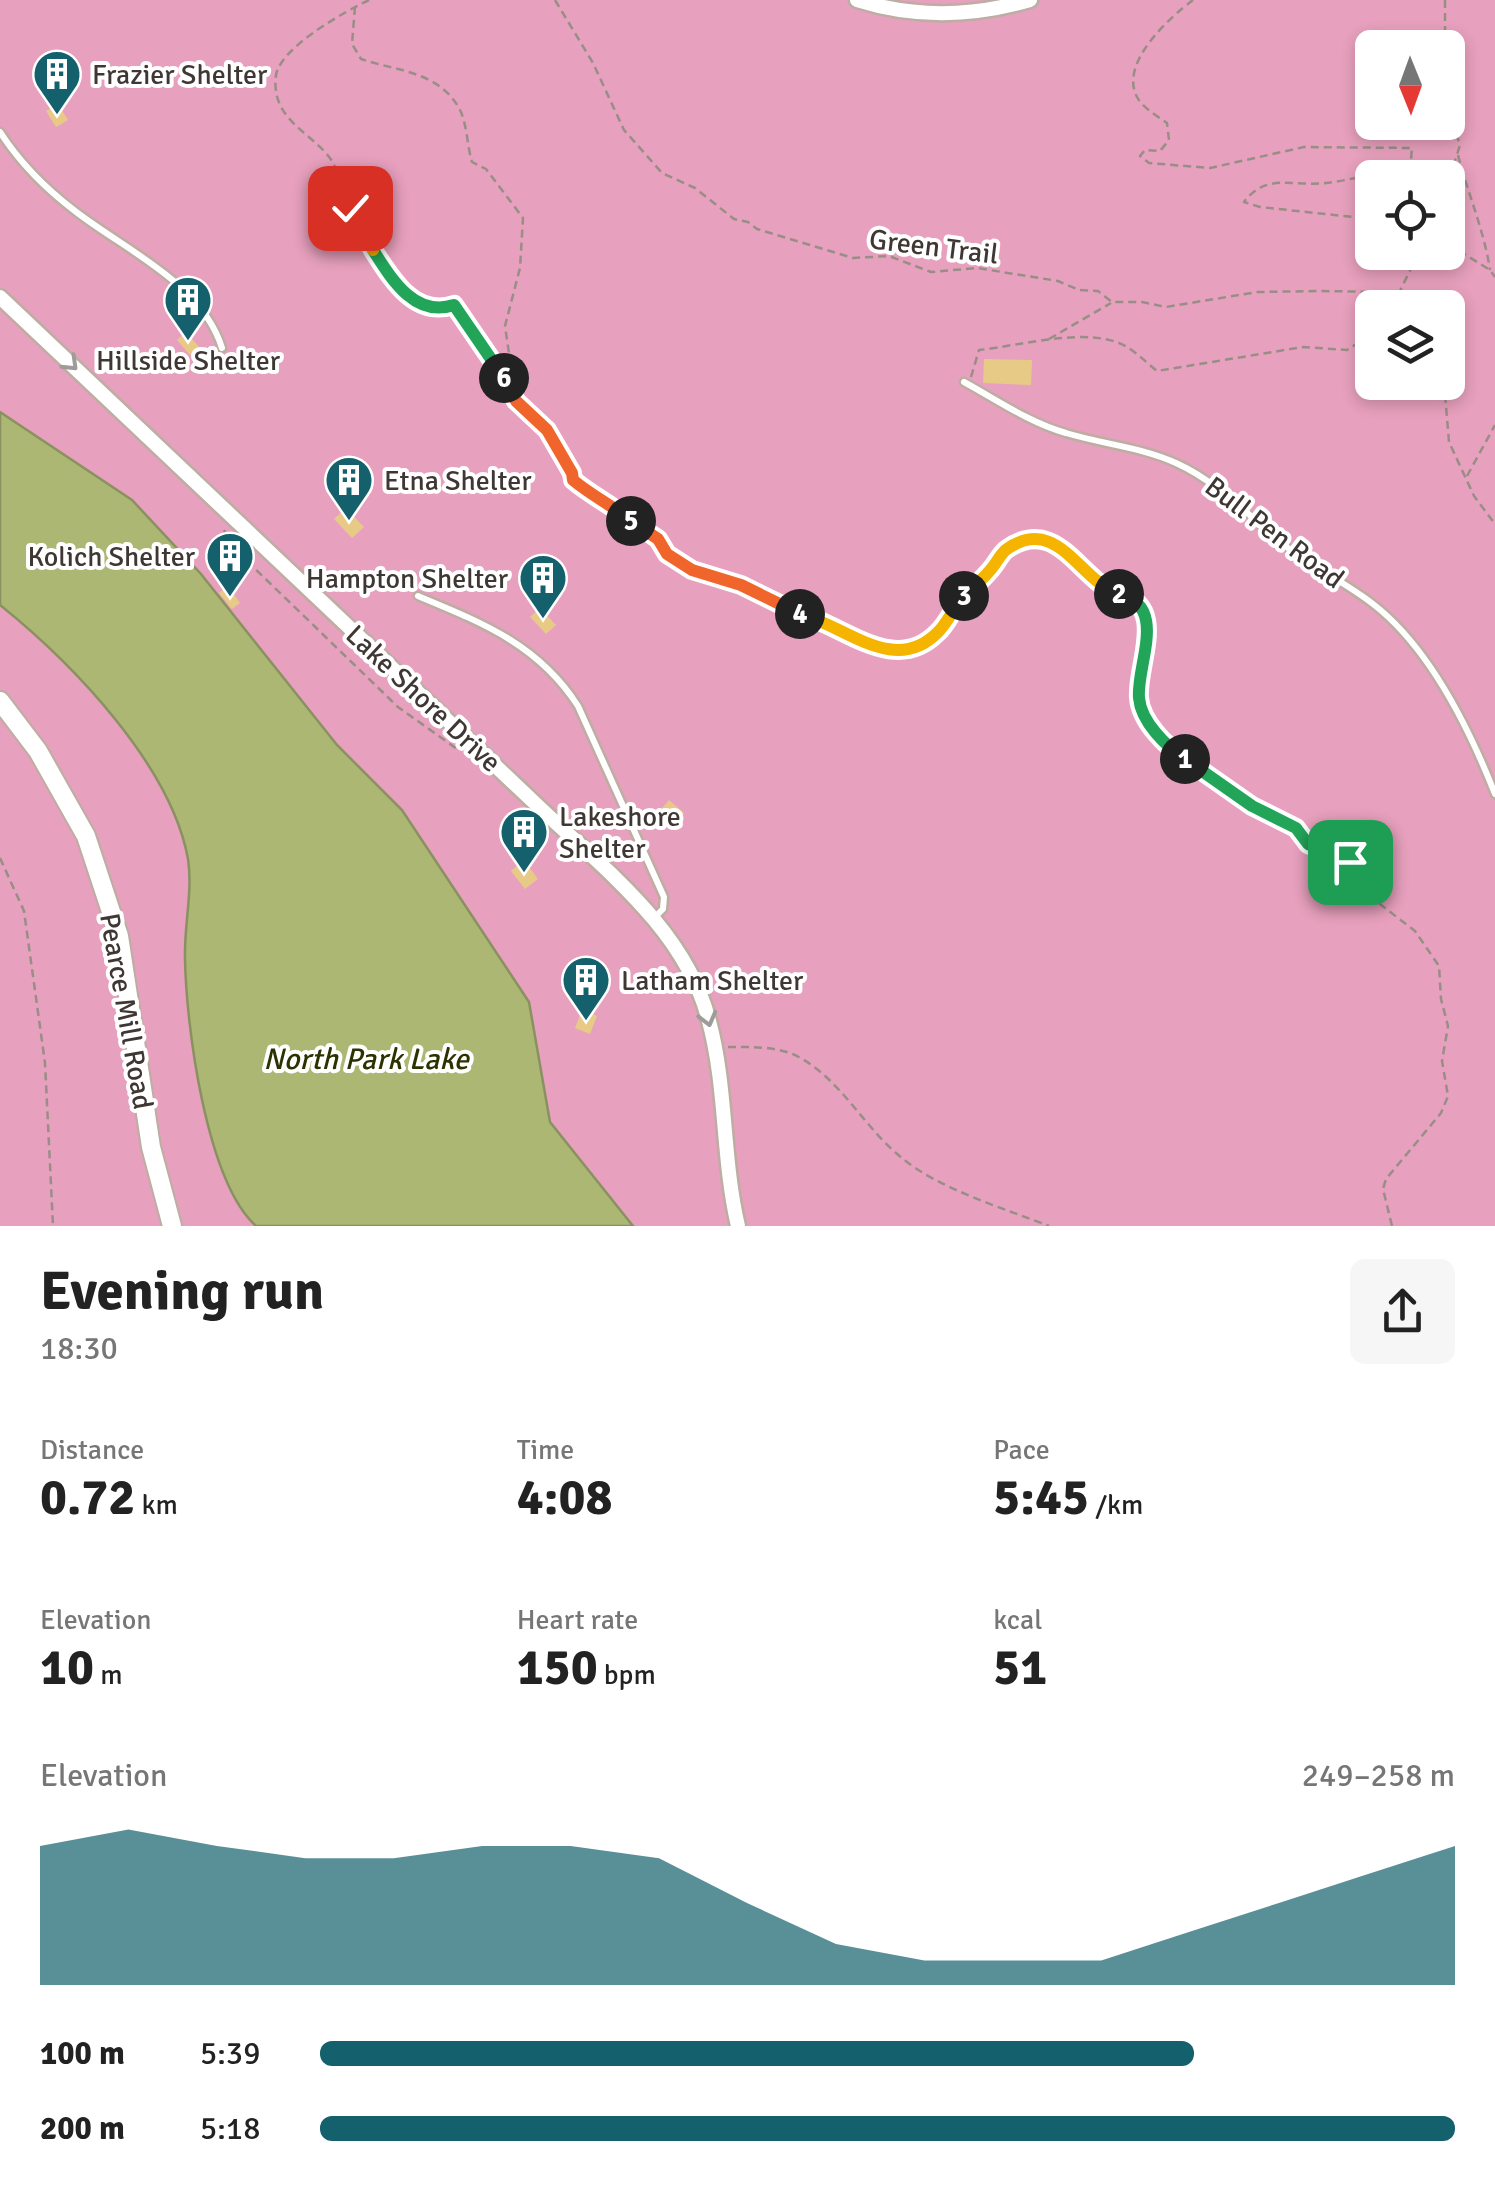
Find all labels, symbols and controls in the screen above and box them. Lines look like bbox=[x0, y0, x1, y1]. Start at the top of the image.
north arrow bbox=[1355, 30, 1465, 140]
map controls bbox=[1355, 30, 1465, 400]
building icon: Frazier Shelter bbox=[31, 48, 83, 116]
place label: Frazier Shelter bbox=[92, 58, 268, 92]
button: locate bbox=[1355, 160, 1465, 270]
pin bbox=[308, 166, 393, 251]
icon: check bbox=[323, 181, 378, 236]
street label: Green Trail bbox=[867, 222, 1000, 272]
building icon: Hillside Shelter bbox=[162, 274, 214, 342]
button: layers bbox=[1355, 290, 1465, 400]
place label: Hillside Shelter bbox=[96, 344, 281, 378]
one-way arrow bbox=[59, 352, 77, 370]
pin: 6 bbox=[479, 353, 529, 403]
text: 6 bbox=[496, 361, 512, 395]
building icon: Etna Shelter bbox=[323, 454, 375, 522]
place label: Etna Shelter bbox=[384, 464, 532, 498]
street label: Bull Pen Road bbox=[1198, 470, 1351, 596]
pin: 5 bbox=[606, 496, 656, 546]
text: 5 bbox=[623, 504, 639, 538]
building icon: Kolich Shelter bbox=[204, 530, 256, 598]
place label: Kolich Shelter bbox=[28, 540, 196, 574]
building icon: Hampton Shelter bbox=[517, 552, 569, 620]
place label: Hampton Shelter bbox=[306, 562, 509, 596]
pin: 2 bbox=[1094, 569, 1144, 619]
pin: 3 bbox=[939, 571, 989, 621]
text: 2 bbox=[1111, 577, 1127, 611]
text: 3 bbox=[956, 579, 972, 613]
pin: 4 bbox=[775, 589, 825, 639]
text: 4 bbox=[792, 597, 808, 631]
street label: Lake Shore Drive bbox=[339, 618, 508, 779]
pin: 1 bbox=[1160, 734, 1210, 784]
text: 1 bbox=[1177, 742, 1193, 776]
place label: Lakeshore Shelter bbox=[559, 800, 681, 866]
building icon: Lakeshore Shelter bbox=[498, 806, 550, 874]
pin bbox=[1308, 820, 1393, 905]
icon: arrive bbox=[1323, 835, 1378, 890]
street label: Pearce Mill Road bbox=[92, 910, 160, 1112]
building icon: Latham Shelter bbox=[560, 954, 612, 1022]
place label: Latham Shelter bbox=[621, 964, 804, 998]
one-way arrow bbox=[697, 1010, 718, 1027]
water label: North Park Lake bbox=[263, 1041, 471, 1078]
text: Evening run bbox=[40, 1257, 324, 1325]
button: share bbox=[1350, 1259, 1455, 1364]
text: 18:30 bbox=[40, 1329, 118, 1368]
text: Distance bbox=[40, 1433, 144, 1467]
text: Time bbox=[517, 1433, 574, 1467]
text: Pace bbox=[993, 1433, 1050, 1467]
text: 0.72 bbox=[40, 1467, 135, 1529]
text: 4:08 bbox=[517, 1467, 612, 1529]
text: 5:45 bbox=[993, 1467, 1089, 1529]
text: km bbox=[135, 1488, 178, 1522]
text: /km bbox=[1089, 1488, 1143, 1522]
text: Elevation bbox=[40, 1603, 152, 1637]
text: Heart rate bbox=[517, 1603, 638, 1637]
text: kcal bbox=[993, 1603, 1042, 1637]
text: 10 bbox=[40, 1637, 94, 1699]
text: 150 bbox=[517, 1637, 598, 1699]
text: 51 bbox=[993, 1637, 1047, 1699]
text: m bbox=[94, 1658, 123, 1692]
text: bpm bbox=[598, 1658, 656, 1692]
text: Elevation bbox=[40, 1756, 167, 1795]
text: 249–258 m bbox=[1302, 1756, 1455, 1795]
text: 100 m bbox=[40, 2034, 125, 2073]
text: 5:39 bbox=[200, 2034, 260, 2073]
text: 200 m bbox=[40, 2109, 125, 2148]
text: 5:18 bbox=[200, 2109, 260, 2148]

